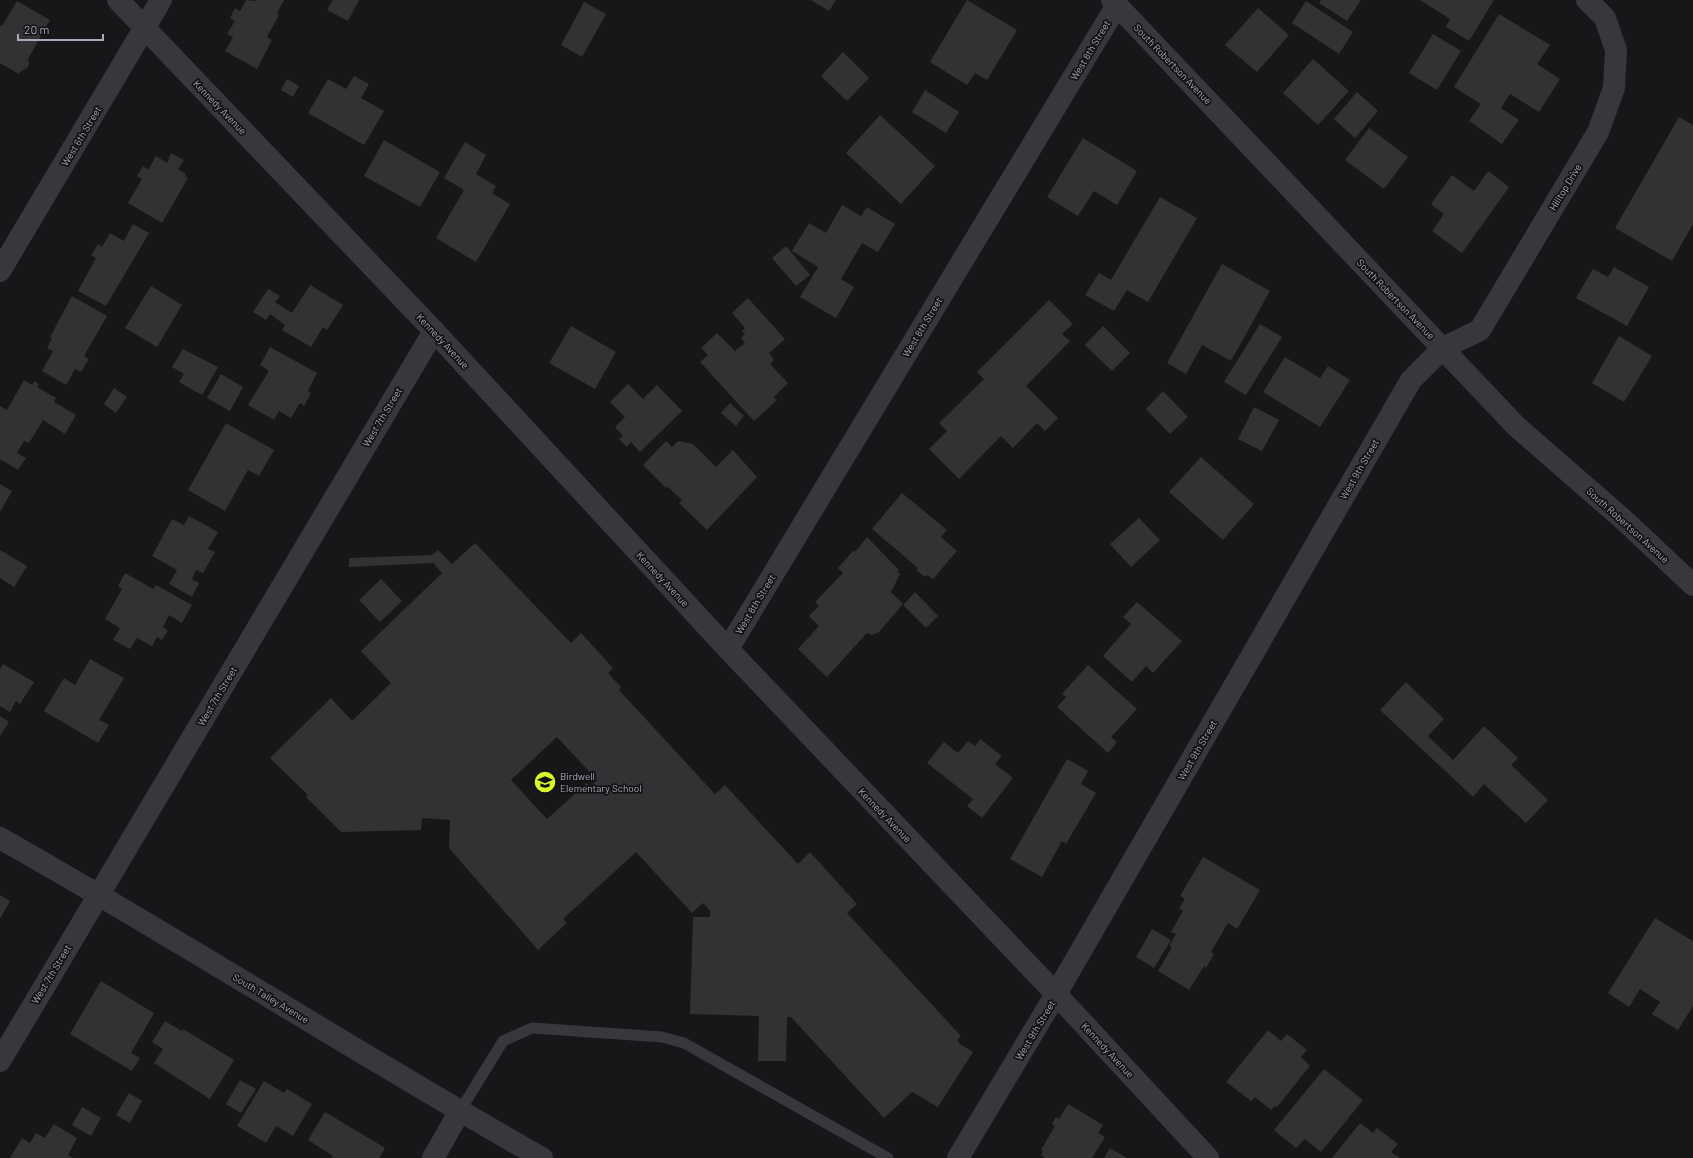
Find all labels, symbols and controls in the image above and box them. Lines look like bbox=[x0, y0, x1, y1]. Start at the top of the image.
scale bar bbox=[18, 16, 103, 42]
street label: West 8th Street bbox=[1067, 18, 1113, 82]
street label: South Robertson Avenue bbox=[1132, 21, 1214, 107]
text: 20 m bbox=[24, 22, 50, 36]
street label: Kennedy Avenue bbox=[191, 77, 249, 137]
street label: West 6th Street bbox=[58, 104, 104, 168]
street label: Hilltop Drive bbox=[1546, 161, 1584, 213]
street label: South Robertson Avenue bbox=[1355, 256, 1437, 342]
street label: West 8th Street bbox=[899, 295, 945, 359]
street label: Kennedy Avenue bbox=[414, 311, 472, 371]
street label: West 7th Street bbox=[360, 385, 405, 449]
street label: West 9th Street bbox=[1337, 436, 1381, 501]
street label: South Robertson Avenue bbox=[1584, 485, 1672, 565]
street label: Kennedy Avenue bbox=[634, 549, 692, 609]
street label: West 8th Street bbox=[732, 572, 778, 636]
street label: West 7th Street bbox=[195, 664, 240, 728]
street label: West 9th Street bbox=[1175, 717, 1219, 782]
school or university icon: Birdwell Elementary School bbox=[532, 769, 558, 795]
place label: Birdwell Elementary School bbox=[560, 770, 641, 794]
street label: Kennedy Avenue bbox=[856, 785, 914, 845]
street label: West 7th Street bbox=[29, 942, 74, 1006]
street label: South Talley Avenue bbox=[231, 971, 311, 1025]
street label: West 9th Street bbox=[1012, 998, 1058, 1062]
street label: Kennedy Avenue bbox=[1079, 1020, 1137, 1080]

